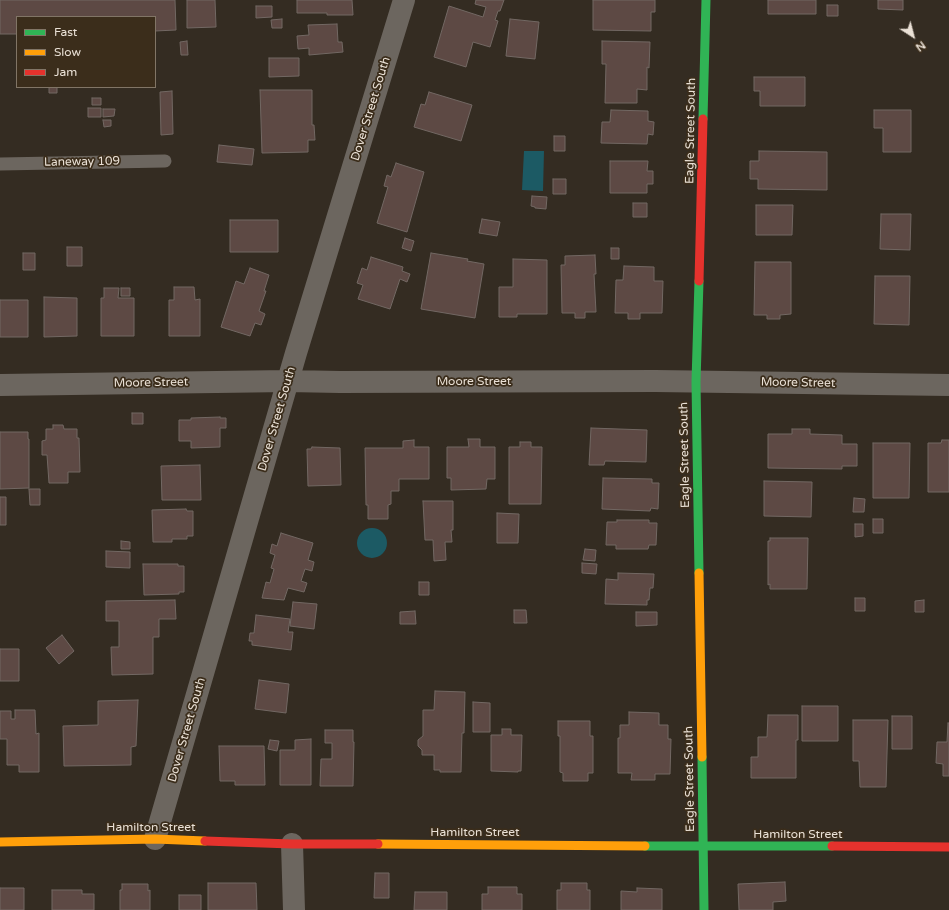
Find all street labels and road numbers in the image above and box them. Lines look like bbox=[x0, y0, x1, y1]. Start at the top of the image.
street label: Dover Street South bbox=[348, 55, 394, 163]
street label: Eagle Street South bbox=[683, 78, 699, 184]
street label: Laneway 109 bbox=[44, 154, 120, 170]
street label: Dover Street South bbox=[255, 365, 299, 473]
street label: Moore Street bbox=[114, 375, 188, 391]
street label: Moore Street bbox=[437, 375, 511, 389]
street label: Moore Street bbox=[761, 375, 835, 391]
street label: Eagle Street South bbox=[677, 402, 693, 508]
street label: Dover Street South bbox=[165, 676, 209, 784]
street label: Eagle Street South bbox=[682, 726, 698, 832]
street label: Hamilton Street bbox=[106, 821, 196, 835]
street label: Hamilton Street bbox=[430, 826, 520, 840]
street label: Hamilton Street bbox=[753, 828, 843, 842]

